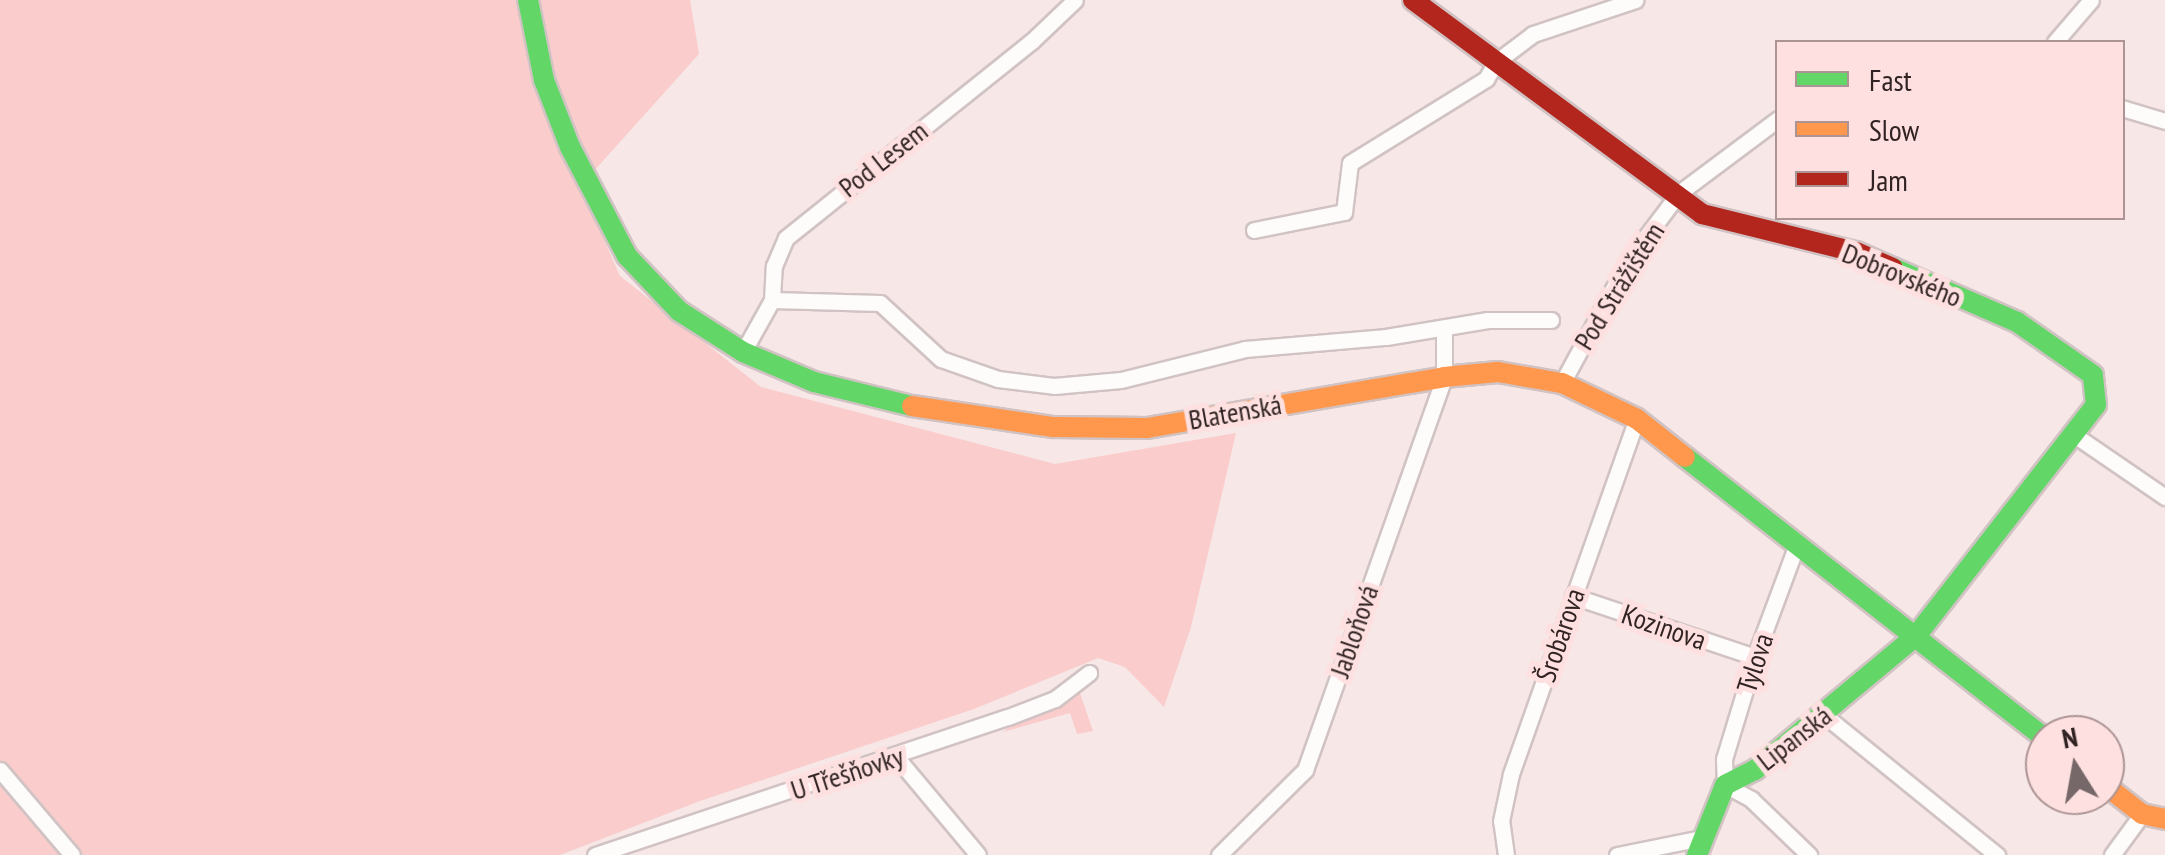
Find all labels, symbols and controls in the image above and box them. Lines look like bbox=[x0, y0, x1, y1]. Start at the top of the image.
legend bbox=[1775, 40, 2125, 220]
text: Fast bbox=[1869, 60, 1912, 99]
text: Slow bbox=[1869, 110, 1919, 149]
street label: Pod Lesem bbox=[832, 114, 934, 204]
text: Jam bbox=[1869, 160, 1908, 199]
street label: Pod Strážištěm bbox=[1567, 216, 1671, 356]
street label: Dobrovského bbox=[1838, 236, 1966, 314]
street label: Blatenská bbox=[1186, 387, 1284, 437]
street label: Jabloňová bbox=[1323, 581, 1385, 681]
street label: Šrobárova bbox=[1528, 584, 1592, 686]
street label: Kozinova bbox=[1617, 597, 1711, 657]
street label: Tylova bbox=[1730, 629, 1780, 697]
street label: Lipanská bbox=[1750, 699, 1838, 777]
north arrow bbox=[2025, 715, 2125, 815]
text: N bbox=[2059, 717, 2081, 757]
street label: U Třešňovky bbox=[786, 739, 908, 807]

